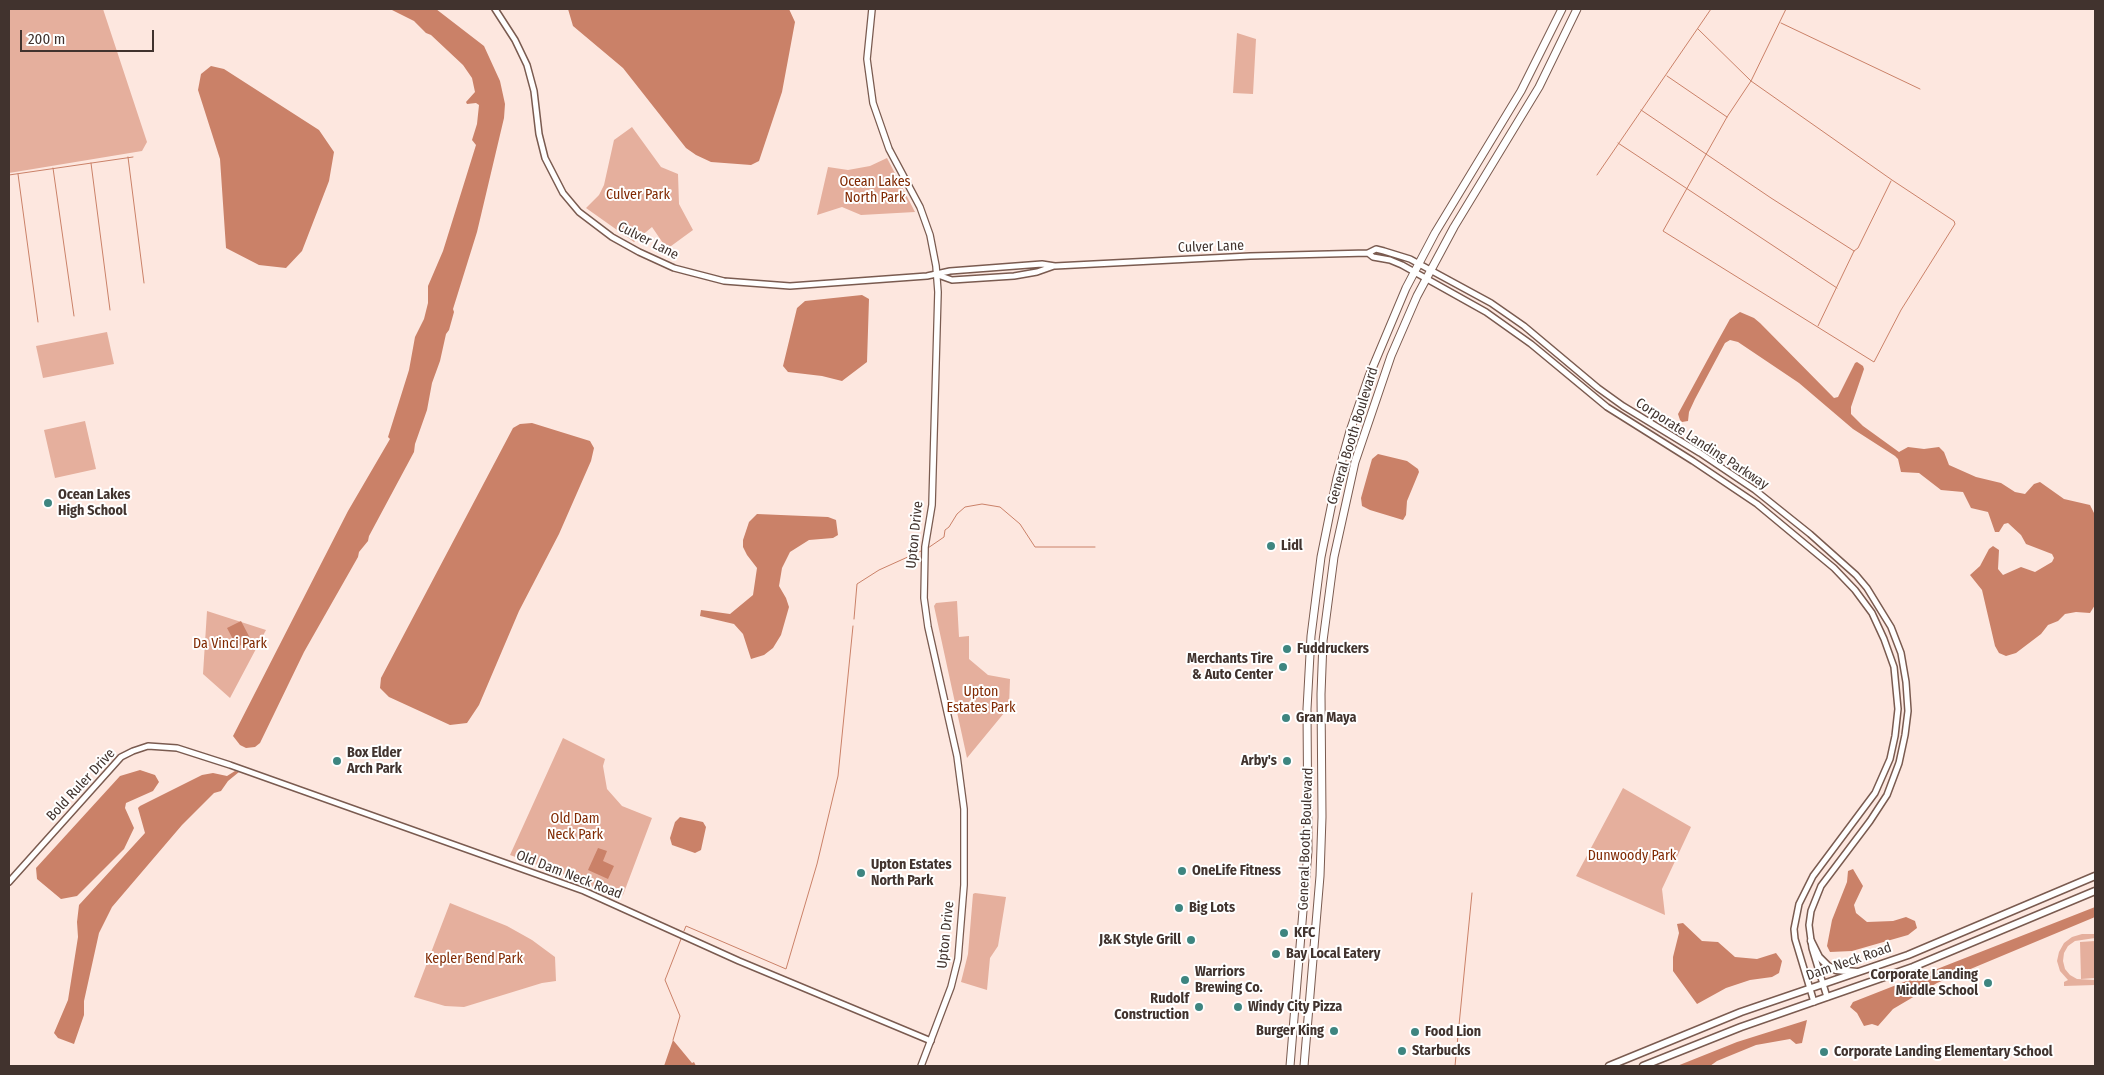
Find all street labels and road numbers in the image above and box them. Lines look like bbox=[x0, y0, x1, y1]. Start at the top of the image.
street label: Culver Lane bbox=[615, 218, 681, 264]
street label: Culver Lane bbox=[1178, 237, 1244, 257]
street label: General Booth Boulevard bbox=[1324, 365, 1382, 507]
street label: Corporate Landing Parkway bbox=[1632, 395, 1772, 493]
street label: Upton Drive bbox=[903, 500, 927, 570]
street label: Bold Ruler Drive bbox=[43, 745, 119, 825]
street label: General Booth Boulevard bbox=[1295, 767, 1317, 911]
street label: Old Dam Neck Road bbox=[514, 847, 624, 903]
street label: Upton Drive bbox=[934, 900, 958, 970]
street label: Dam Neck Road bbox=[1804, 940, 1894, 984]

